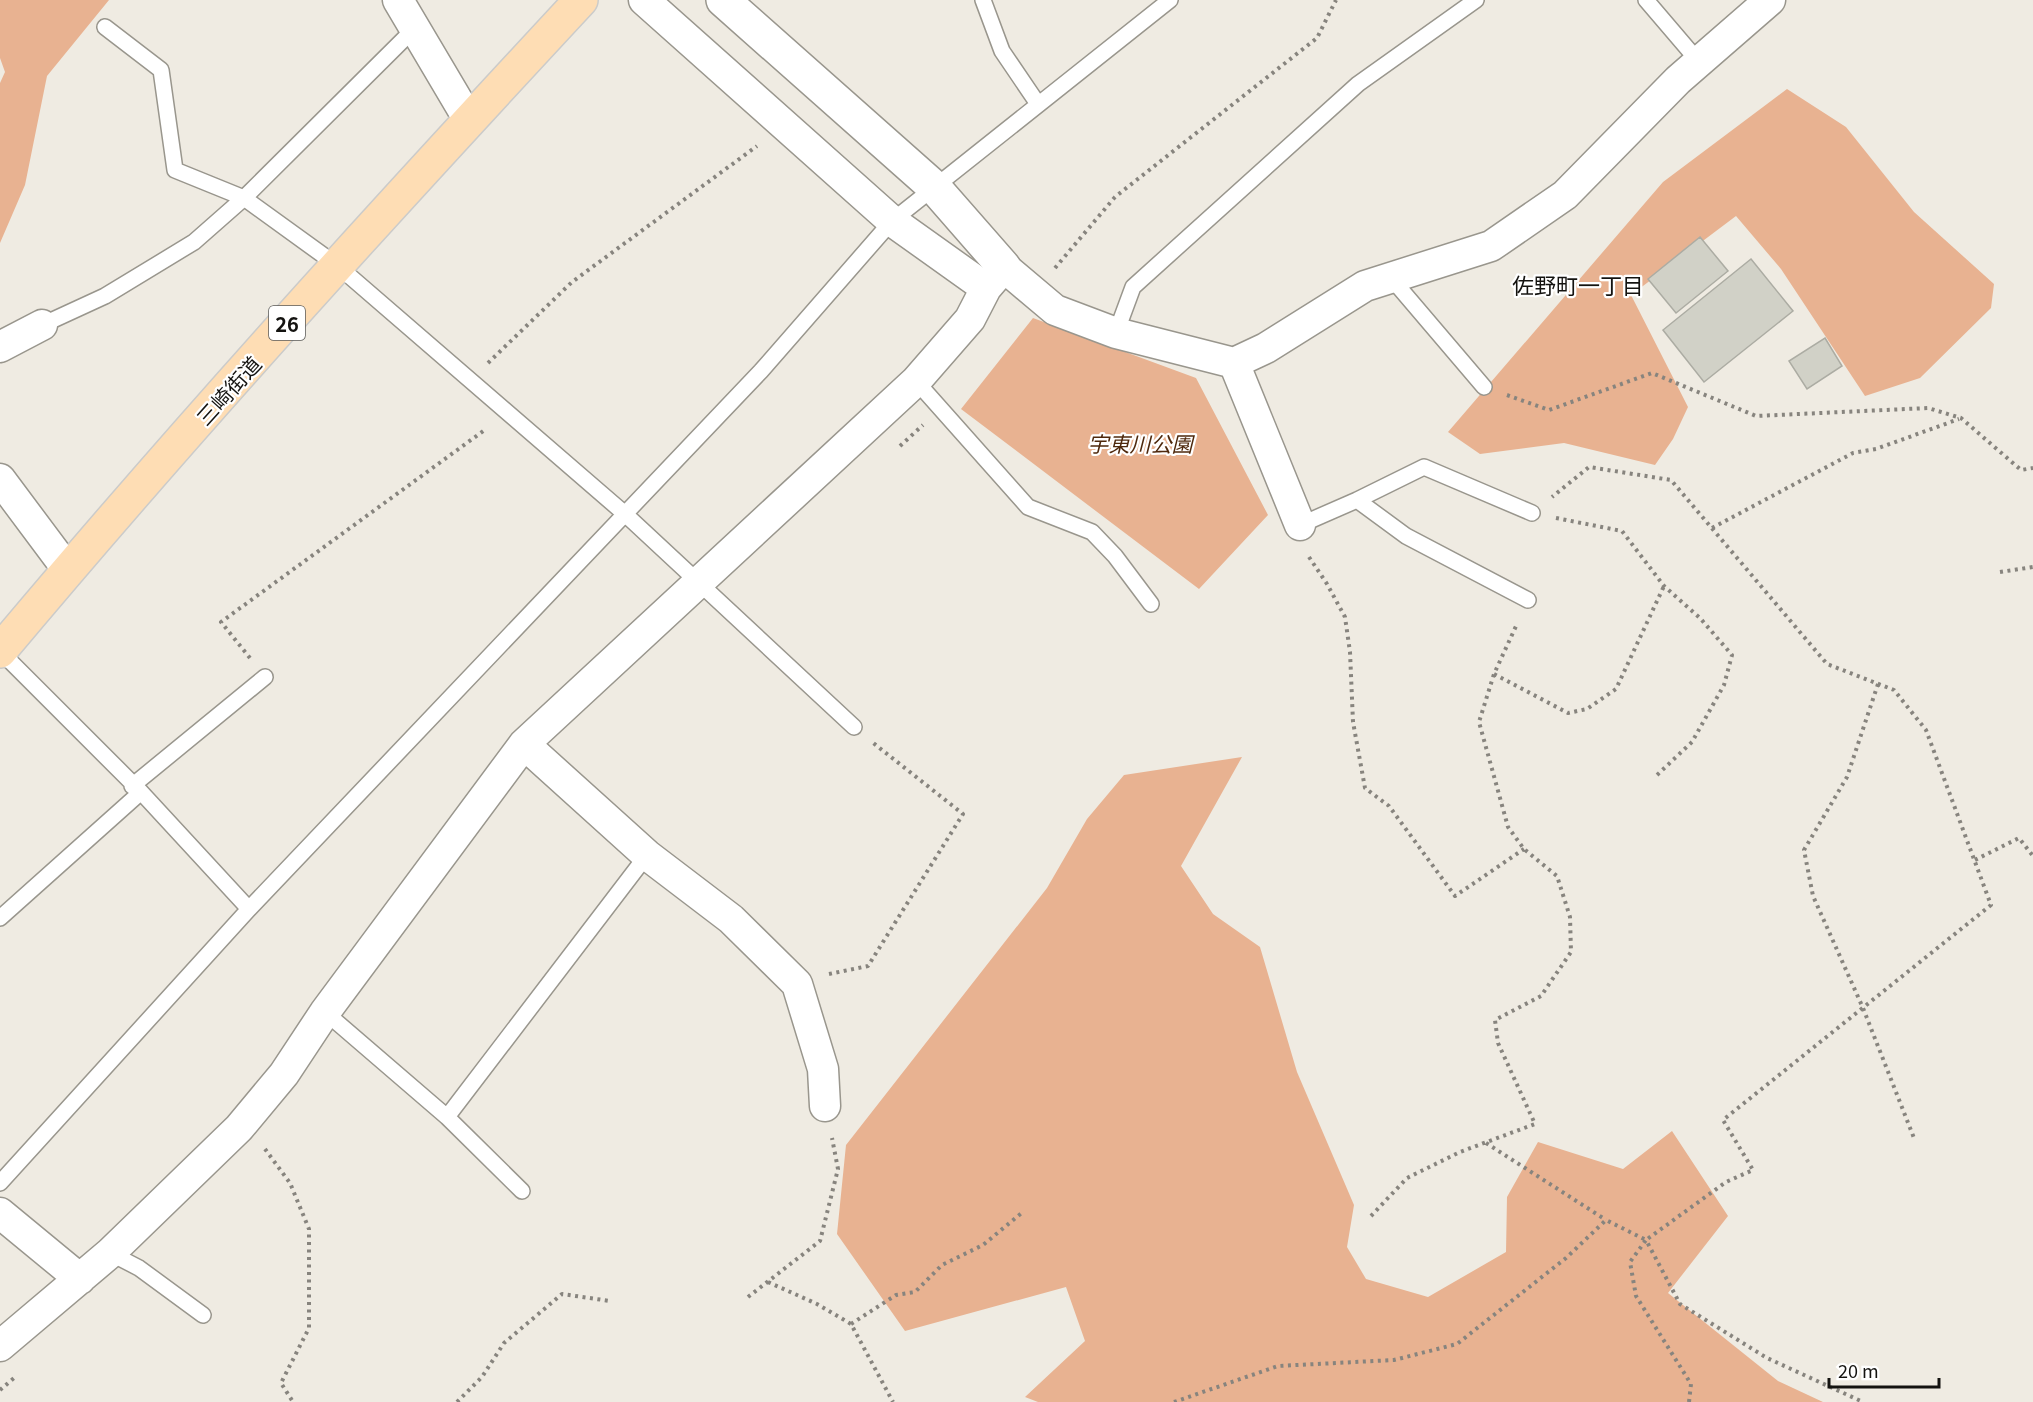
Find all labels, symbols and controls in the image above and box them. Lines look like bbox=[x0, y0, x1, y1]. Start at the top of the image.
district label: 佐野町一丁目 bbox=[1512, 268, 1644, 300]
road number: 26 bbox=[269, 306, 305, 340]
street label: 三崎街道 bbox=[189, 349, 267, 431]
park label: 宇東川公園 bbox=[1088, 428, 1195, 458]
scale bar bbox=[1829, 1351, 1938, 1389]
text: 20 m bbox=[1838, 1357, 1879, 1383]

